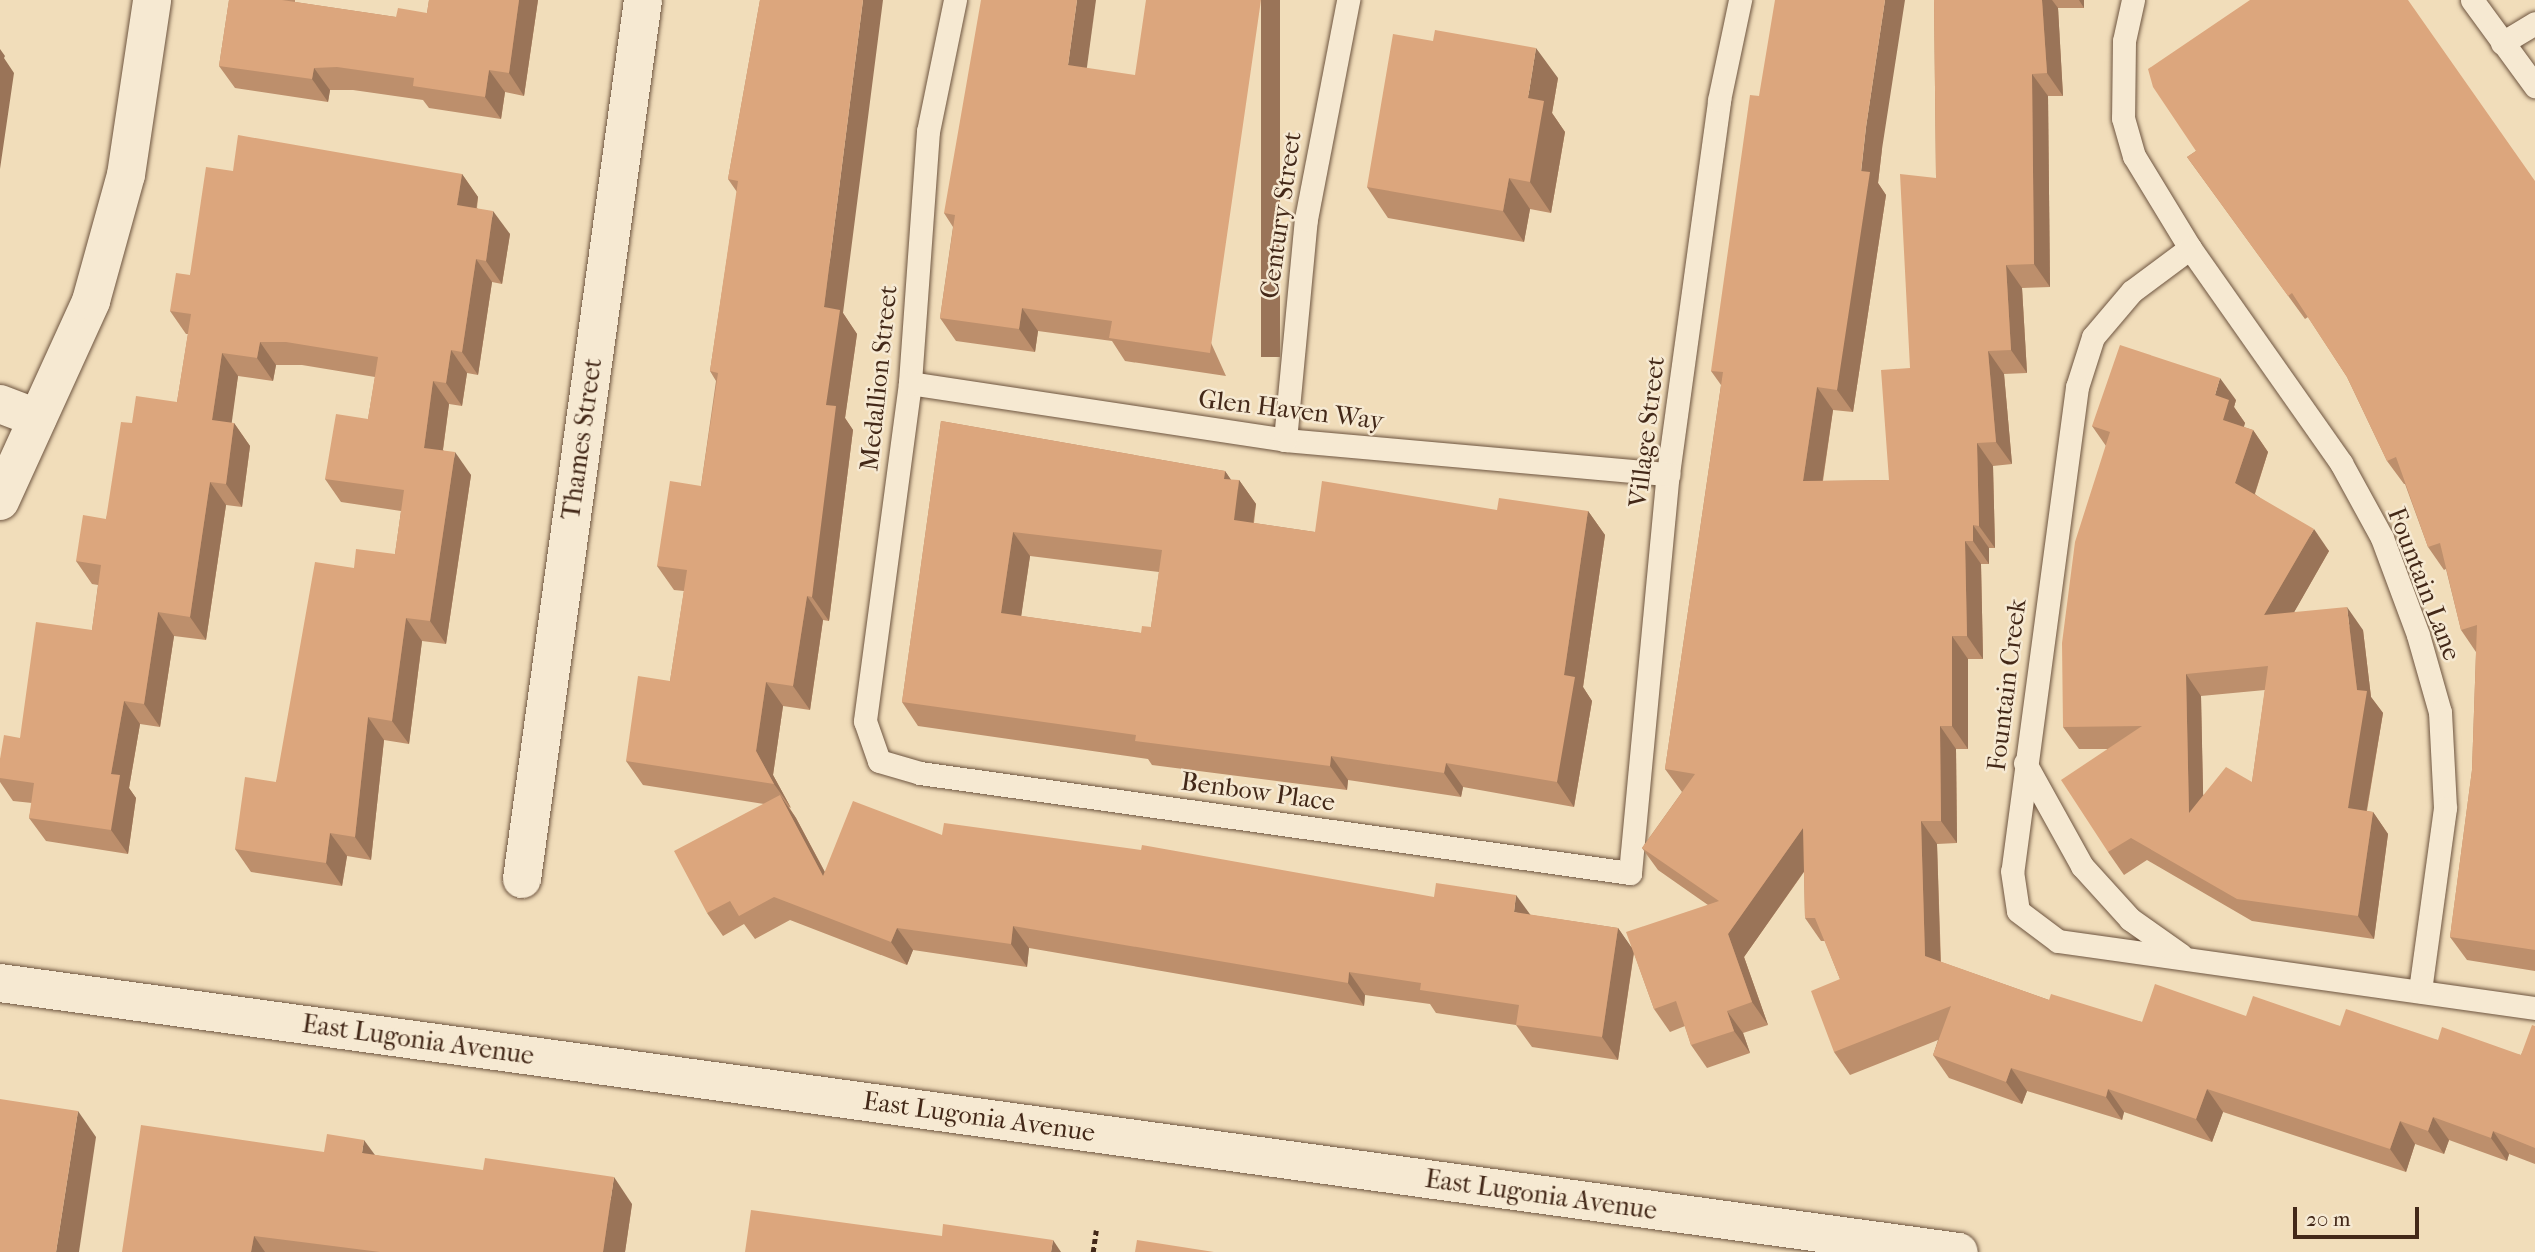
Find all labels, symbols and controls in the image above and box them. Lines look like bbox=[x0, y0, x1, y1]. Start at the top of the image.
street label: Century Street bbox=[1254, 129, 1308, 301]
street label: Medallion Street bbox=[854, 284, 904, 472]
street label: Village Street bbox=[1622, 355, 1672, 509]
street label: Thames Street bbox=[555, 356, 609, 522]
street label: Glen Haven Way bbox=[1197, 383, 1385, 437]
street label: Fountain Lane bbox=[2380, 503, 2468, 665]
street label: Fountain Creek bbox=[1981, 597, 2033, 773]
street label: Benbow Place bbox=[1179, 766, 1337, 818]
street label: East Lugonia Avenue bbox=[300, 1008, 536, 1072]
street label: East Lugonia Avenue bbox=[861, 1085, 1097, 1149]
street label: East Lugonia Avenue bbox=[1423, 1163, 1659, 1227]
scale bar bbox=[2297, 1192, 2423, 1236]
text: 20 m bbox=[2306, 1207, 2350, 1231]

